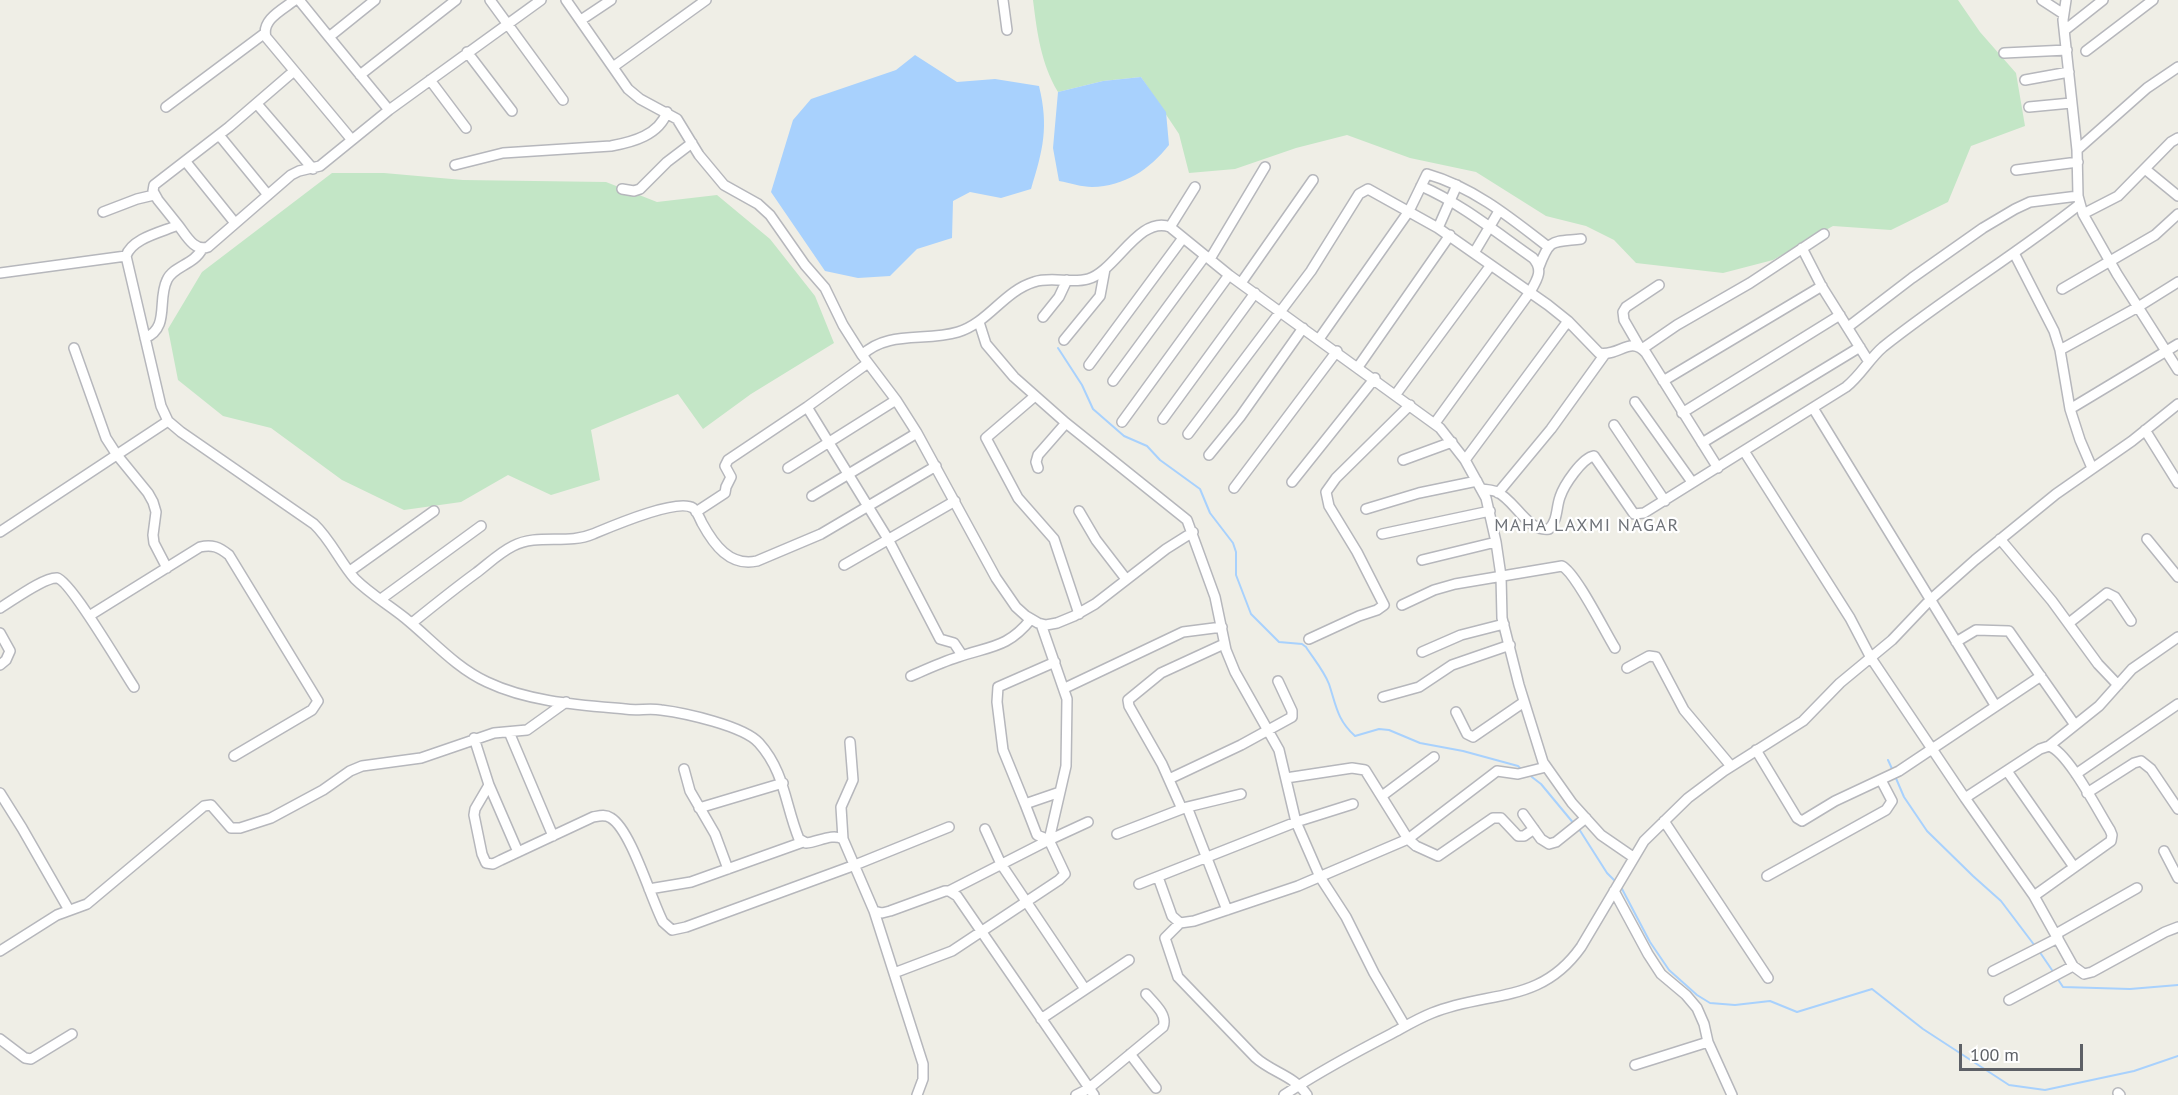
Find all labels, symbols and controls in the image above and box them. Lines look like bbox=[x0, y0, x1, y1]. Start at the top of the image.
district label: MAHA LAXMI NAGAR bbox=[1494, 515, 1680, 537]
scale bar bbox=[1962, 1032, 2086, 1070]
text: 100 m bbox=[1970, 1043, 2019, 1066]

